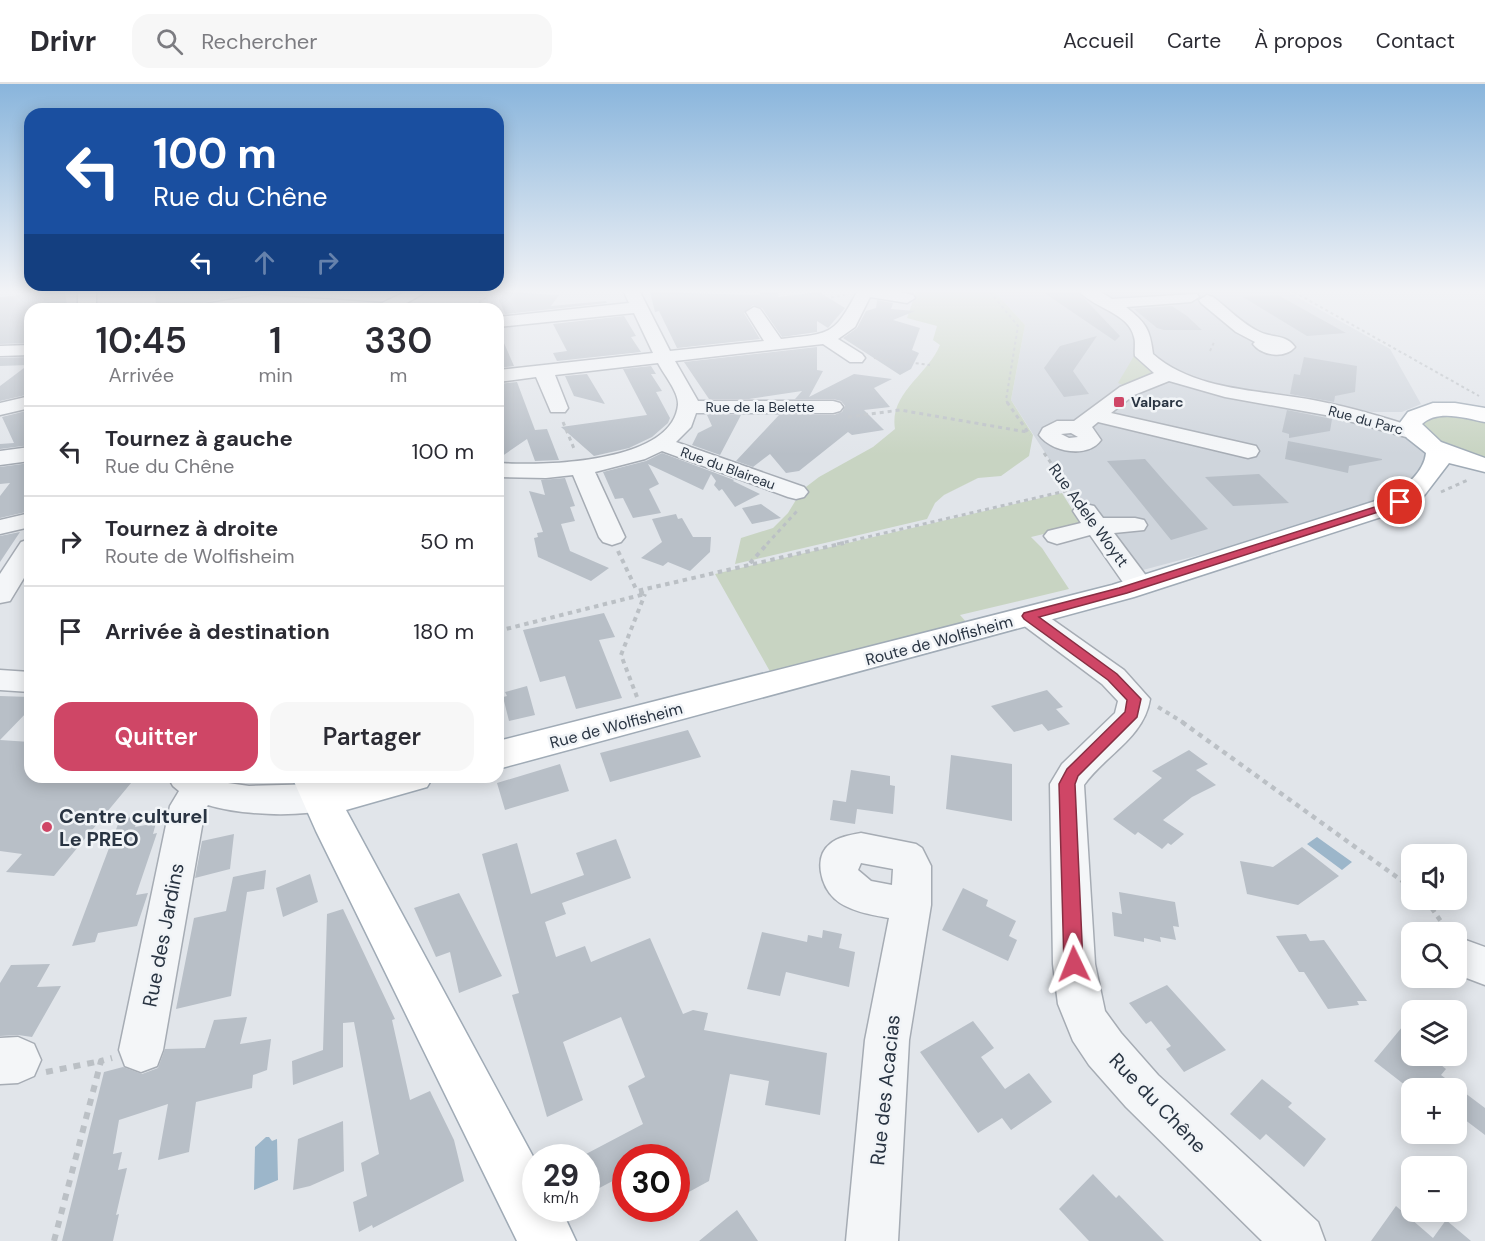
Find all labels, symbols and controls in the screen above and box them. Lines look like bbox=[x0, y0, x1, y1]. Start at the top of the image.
search box bbox=[132, 14, 552, 68]
text: Drivr bbox=[30, 23, 96, 60]
icon: search bbox=[153, 25, 186, 58]
text: Rechercher bbox=[201, 27, 317, 56]
text: Accueil bbox=[1063, 27, 1134, 55]
text: Carte bbox=[1167, 27, 1221, 55]
text: À propos bbox=[1254, 27, 1343, 55]
text: Contact bbox=[1376, 27, 1455, 55]
text: 100 m bbox=[153, 126, 277, 181]
icon: left bbox=[54, 132, 132, 210]
text: Rue du Chêne bbox=[153, 179, 328, 214]
icon: left bbox=[185, 246, 218, 279]
icon: ahead bbox=[248, 246, 281, 279]
icon: right bbox=[311, 246, 344, 279]
text: 10:45 bbox=[96, 317, 187, 364]
text: 1 bbox=[269, 317, 282, 364]
text: 330 bbox=[364, 317, 432, 364]
text: Arrivée bbox=[108, 362, 174, 388]
text: min bbox=[259, 362, 293, 388]
text: m bbox=[389, 362, 407, 388]
place label: Valparc bbox=[1131, 393, 1183, 411]
marker: Valparc bbox=[1112, 395, 1126, 409]
street label: Rue de la Belette bbox=[706, 398, 814, 416]
street label: Rue du Parc bbox=[1327, 401, 1405, 439]
text: Tournez à gauche bbox=[105, 424, 293, 453]
icon: left bbox=[54, 435, 87, 468]
text: 100 m bbox=[412, 437, 474, 466]
street label: Rue du Blaireau bbox=[678, 443, 778, 493]
text: Rue du Chêne bbox=[105, 453, 234, 479]
street label: Rue Adele Woytt bbox=[1044, 459, 1133, 571]
pin bbox=[1374, 476, 1425, 527]
icon: arrive bbox=[1383, 485, 1416, 518]
text: Tournez à droite bbox=[105, 514, 278, 543]
icon: right bbox=[54, 525, 87, 558]
text: 50 m bbox=[420, 527, 474, 556]
text: Route de Wolfisheim bbox=[105, 543, 295, 569]
street label: Route de Wolfisheim bbox=[863, 611, 1015, 670]
icon: arrive bbox=[54, 615, 87, 648]
text: Arrivée à destination bbox=[105, 617, 330, 646]
text: 180 m bbox=[413, 617, 474, 646]
street label: Rue de Wolfisheim bbox=[547, 698, 685, 753]
button: Quitter bbox=[54, 702, 258, 771]
button: Partager bbox=[270, 702, 474, 771]
place label: Centre culturel Le PREO bbox=[59, 803, 208, 852]
marker: Centre culturel Le PREO bbox=[40, 820, 54, 834]
map controls bbox=[1401, 844, 1467, 1222]
button: sound bbox=[1401, 844, 1467, 910]
street label: Rue des Jardins bbox=[136, 861, 190, 1009]
button: search bbox=[1401, 922, 1467, 988]
position arrow bbox=[1042, 932, 1106, 996]
button: layers bbox=[1401, 1000, 1467, 1066]
street label: Rue des Acacias bbox=[864, 1013, 906, 1167]
street label: Rue du Chêne bbox=[1104, 1047, 1212, 1159]
button: + bbox=[1401, 1078, 1467, 1144]
speed limit sign: 30 bbox=[612, 1144, 690, 1222]
text: 29 bbox=[543, 1156, 579, 1195]
button: − bbox=[1401, 1156, 1467, 1222]
text: km/h bbox=[543, 1188, 579, 1208]

